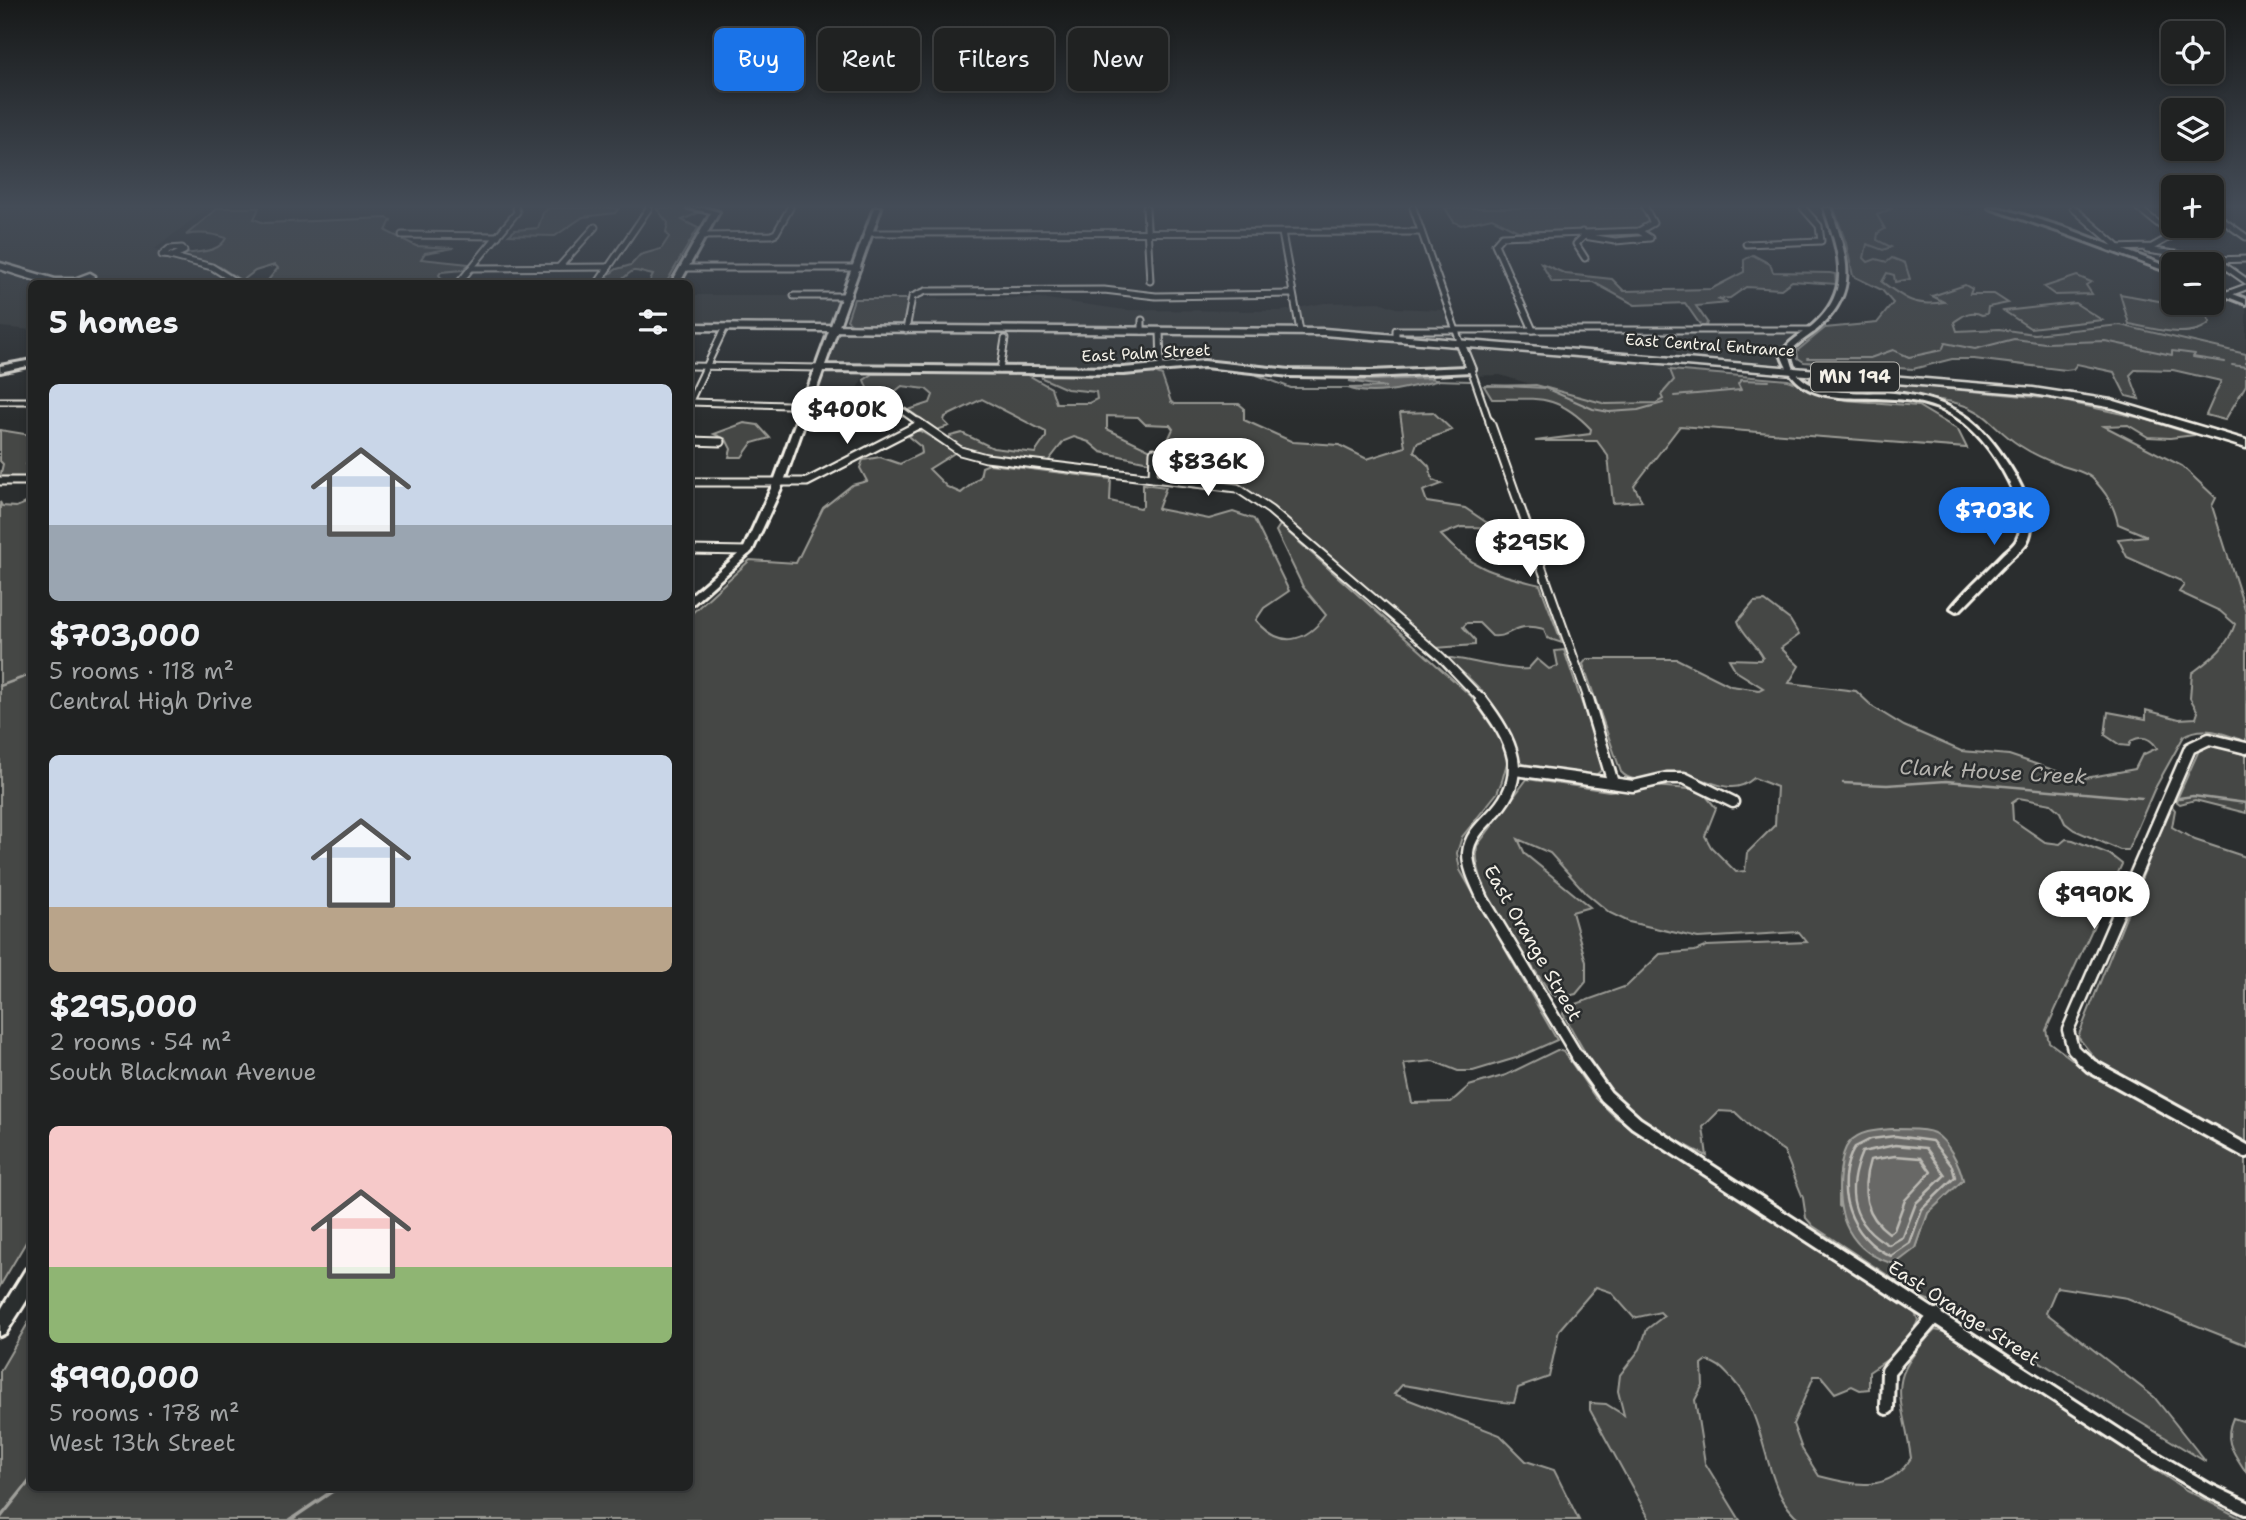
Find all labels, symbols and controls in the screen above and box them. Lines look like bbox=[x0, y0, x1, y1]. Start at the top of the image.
map controls bbox=[2161, 21, 2224, 315]
button: locate bbox=[2161, 21, 2224, 84]
chip: Buy bbox=[714, 28, 804, 91]
chip: Rent bbox=[818, 28, 920, 91]
chip: Filters bbox=[934, 28, 1054, 91]
chip: New bbox=[1068, 28, 1168, 91]
button: layers bbox=[2161, 98, 2224, 161]
button: + bbox=[2161, 175, 2224, 238]
button: − bbox=[2161, 252, 2224, 315]
text: 5 homes bbox=[49, 302, 179, 343]
icon: filters bbox=[634, 303, 672, 341]
street label: East Central Entrance bbox=[1624, 329, 1796, 361]
street label: East Palm Street bbox=[1081, 339, 1211, 367]
road number: MN 194 bbox=[1811, 362, 1899, 391]
pin: $400K bbox=[798, 386, 896, 446]
text: $400K bbox=[807, 394, 887, 424]
icon: home bbox=[298, 429, 424, 555]
pin: $836K bbox=[1159, 438, 1257, 498]
text: $836K bbox=[1168, 446, 1248, 476]
pin: $703K bbox=[1945, 488, 2043, 547]
text: $703K bbox=[1955, 495, 2033, 525]
pin: $295K bbox=[1481, 520, 1579, 579]
text: $295K bbox=[1492, 527, 1568, 557]
text: $703,000 bbox=[49, 615, 201, 656]
text: 5 rooms · 118 m² bbox=[49, 656, 234, 686]
text: Central High Drive bbox=[49, 686, 253, 716]
water label: Clark House Creek bbox=[1899, 753, 2087, 791]
icon: home bbox=[298, 800, 424, 926]
street label: East Orange Street bbox=[1478, 860, 1588, 1026]
pin: $990K bbox=[2045, 872, 2143, 931]
text: $990K bbox=[2055, 879, 2133, 909]
text: $295,000 bbox=[49, 986, 198, 1027]
text: 2 rooms · 54 m² bbox=[49, 1027, 232, 1057]
text: South Blackman Avenue bbox=[49, 1057, 317, 1087]
icon: home bbox=[298, 1171, 424, 1297]
street label: East Orange Street bbox=[1883, 1254, 2045, 1372]
text: $990,000 bbox=[49, 1357, 199, 1398]
text: 5 rooms · 178 m² bbox=[49, 1398, 240, 1428]
text: West 13th Street bbox=[49, 1428, 236, 1458]

